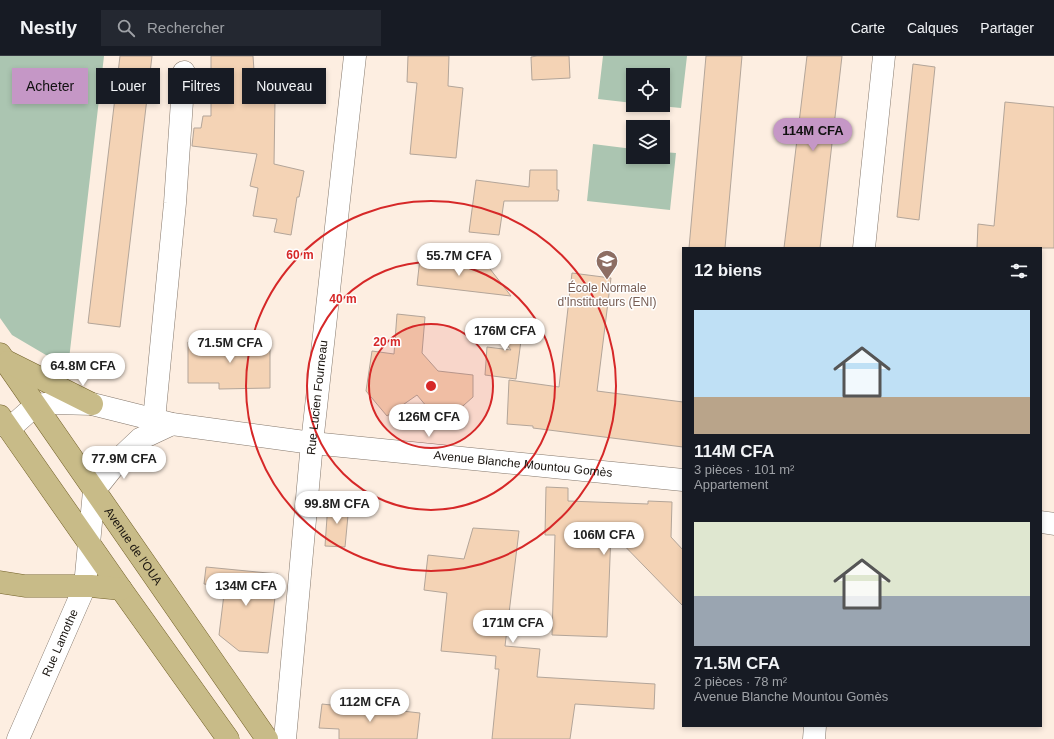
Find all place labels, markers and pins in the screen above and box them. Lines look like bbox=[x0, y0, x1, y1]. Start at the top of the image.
pin: 114M CFA bbox=[772, 118, 854, 152]
pin: 55.7M CFA bbox=[413, 243, 505, 277]
school or university icon: École Normale d'Instituteurs (ENI) bbox=[594, 248, 620, 281]
place label: École Normale d'Instituteurs (ENI) bbox=[558, 280, 657, 309]
pin: 176M CFA bbox=[464, 318, 546, 352]
pin: 71.5M CFA bbox=[184, 330, 276, 364]
pin: 64.8M CFA bbox=[37, 353, 129, 387]
centre of rings bbox=[424, 379, 438, 393]
pin: 126M CFA bbox=[388, 404, 470, 438]
pin: 77.9M CFA bbox=[78, 446, 170, 480]
pin: 99.8M CFA bbox=[291, 491, 383, 525]
pin: 106M CFA bbox=[563, 522, 645, 556]
pin: 134M CFA bbox=[205, 573, 287, 607]
pin: 171M CFA bbox=[472, 610, 554, 644]
pin: 112M CFA bbox=[329, 689, 411, 723]

